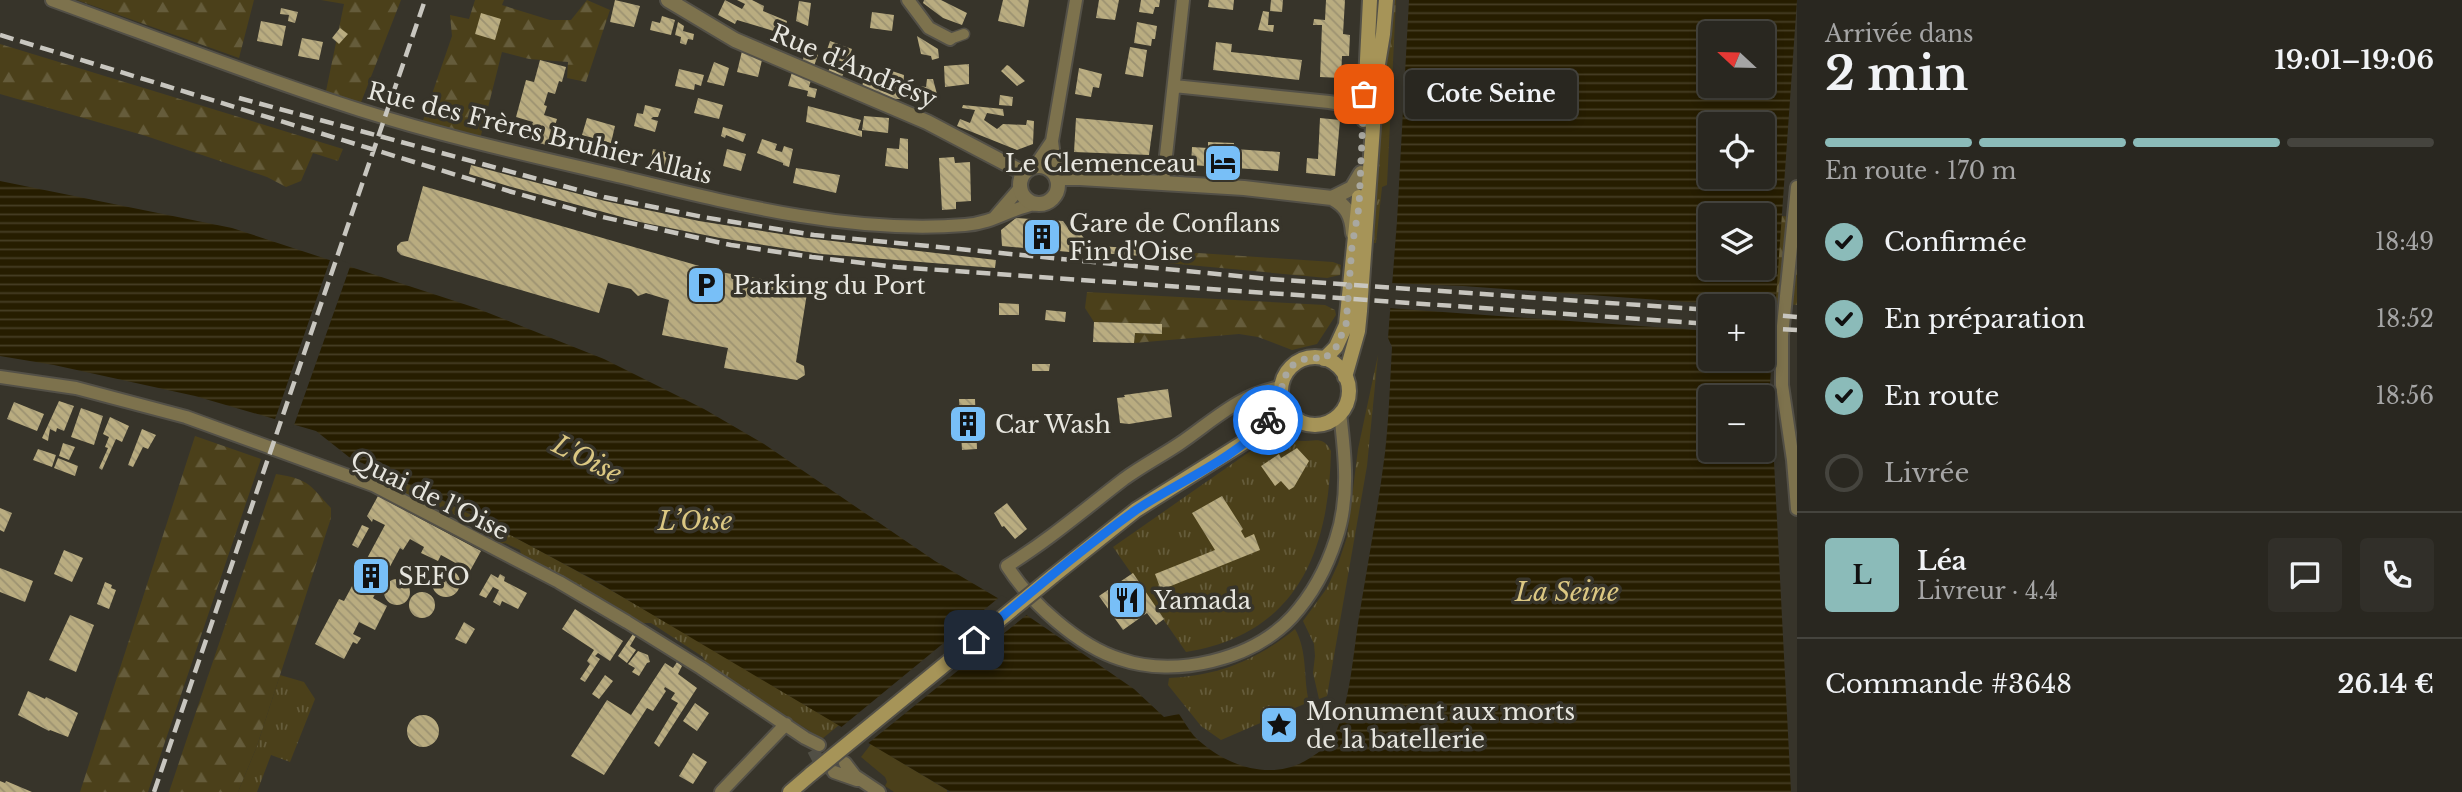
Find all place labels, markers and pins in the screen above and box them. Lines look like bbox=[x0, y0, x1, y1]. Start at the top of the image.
pin bbox=[1334, 64, 1394, 124]
callout: Cote Seine bbox=[1406, 70, 1578, 119]
hotel icon: Le Clemenceau bbox=[1202, 142, 1244, 184]
place label: Le Clemenceau bbox=[1005, 149, 1196, 178]
place label: Gare de Conflans Fin d'Oise bbox=[1069, 209, 1280, 266]
building icon: Gare de Conflans Fin d'Oise bbox=[1021, 216, 1063, 258]
parking icon: Parking du Port bbox=[685, 264, 727, 306]
place label: Parking du Port bbox=[733, 271, 926, 300]
building icon: Car Wash bbox=[947, 403, 989, 445]
place label: Car Wash bbox=[995, 410, 1111, 439]
building icon: SEFO bbox=[350, 555, 392, 597]
place label: SEFO bbox=[398, 562, 470, 591]
restaurant icon: Yamada bbox=[1106, 579, 1148, 621]
place label: Yamada bbox=[1153, 586, 1252, 615]
pin bbox=[944, 610, 1004, 670]
place label: Monument aux morts de la batellerie bbox=[1306, 697, 1575, 754]
place icon: Monument aux morts de la batellerie bbox=[1258, 704, 1300, 746]

